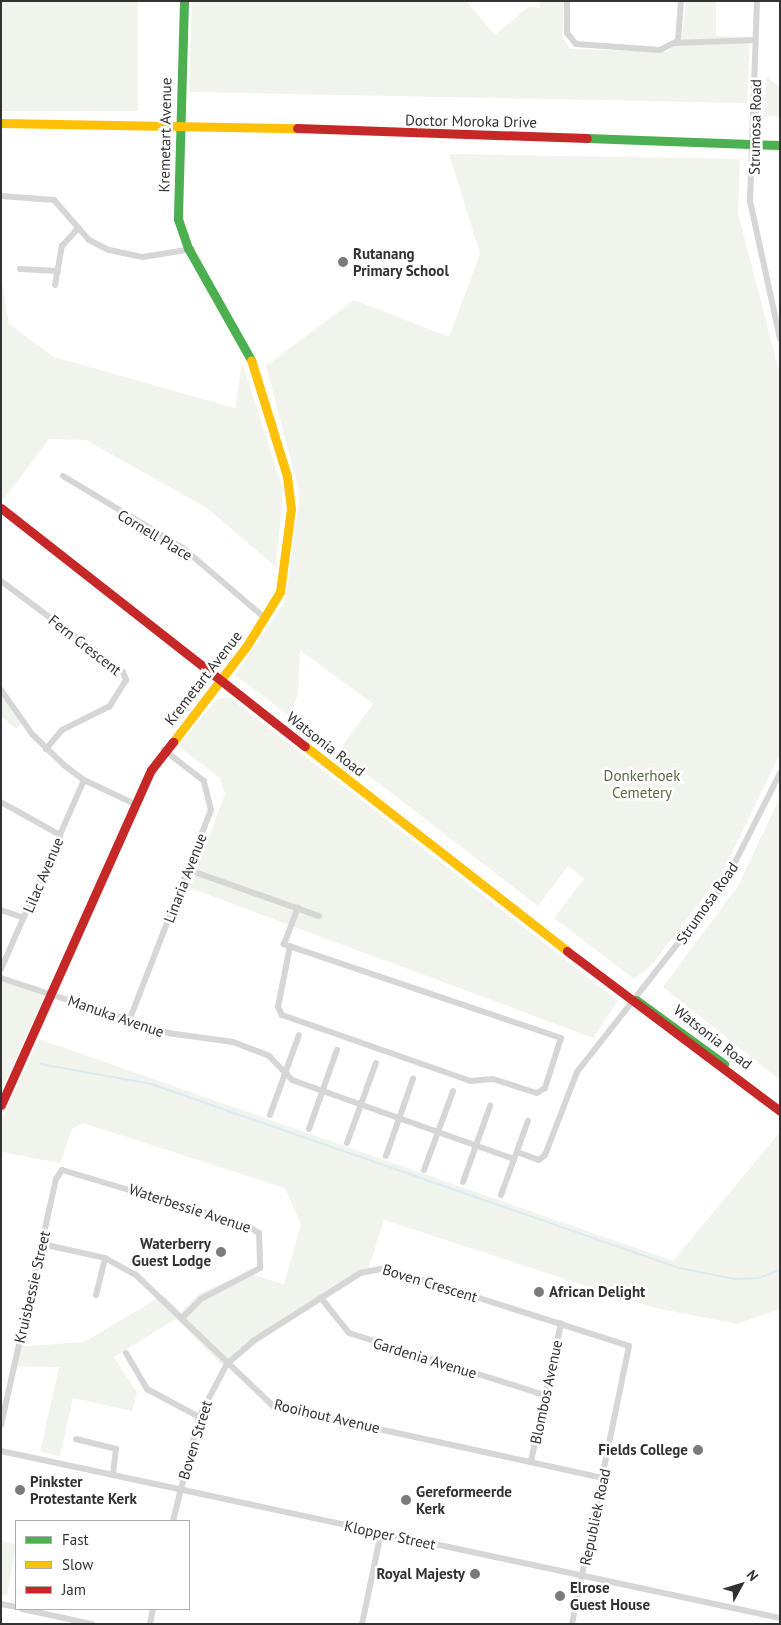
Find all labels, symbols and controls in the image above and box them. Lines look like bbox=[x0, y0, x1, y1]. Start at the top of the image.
street label: Kremetart Avenue bbox=[155, 77, 175, 193]
street label: Strumosa Road bbox=[745, 79, 765, 175]
street label: Doctor Moroka Drive bbox=[405, 111, 537, 131]
place label: Rutanang Primary School bbox=[353, 244, 449, 279]
marker: Rutanang Primary School bbox=[337, 256, 349, 268]
street label: Cornell Place bbox=[114, 506, 196, 564]
street label: Fern Crescent bbox=[45, 611, 125, 679]
street label: Kremetart Avenue bbox=[160, 627, 246, 729]
street label: Watsonia Road bbox=[283, 708, 369, 780]
park label: Donkerhoek Cemetery bbox=[604, 766, 680, 801]
street label: Linaria Avenue bbox=[160, 831, 210, 925]
street label: Lilac Avenue bbox=[19, 834, 67, 916]
street label: Strumosa Road bbox=[672, 859, 742, 947]
street label: Manuka Avenue bbox=[65, 991, 167, 1041]
street label: Watsonia Road bbox=[670, 1001, 756, 1073]
street label: Waterbessie Avenue bbox=[126, 1180, 254, 1236]
street label: Kruisbessie Street bbox=[10, 1229, 54, 1345]
place label: Waterberry Guest Lodge bbox=[132, 1234, 211, 1269]
marker: Waterberry Guest Lodge bbox=[215, 1246, 227, 1258]
street label: Boven Crescent bbox=[380, 1260, 480, 1306]
place label: African Delight bbox=[549, 1283, 645, 1301]
marker: African Delight bbox=[533, 1286, 545, 1298]
street label: Gardenia Avenue bbox=[371, 1334, 479, 1382]
street label: Blombos Avenue bbox=[526, 1338, 566, 1446]
street label: Rooihout Avenue bbox=[272, 1395, 382, 1437]
street label: Boven Street bbox=[174, 1398, 216, 1482]
place label: Fields College bbox=[598, 1441, 688, 1459]
marker: Fields College bbox=[692, 1444, 704, 1456]
street label: Republiek Road bbox=[576, 1467, 614, 1567]
place label: Pinkster Protestante Kerk bbox=[30, 1472, 137, 1507]
place label: Gereformeerde Kerk bbox=[416, 1482, 512, 1517]
marker: Pinkster Protestante Kerk bbox=[14, 1484, 26, 1496]
marker: Gereformeerde Kerk bbox=[400, 1494, 412, 1506]
street label: Klopper Street bbox=[343, 1517, 437, 1553]
legend bbox=[15, 1520, 190, 1610]
text: Fast bbox=[62, 1530, 89, 1549]
text: Slow bbox=[62, 1555, 93, 1574]
north arrow bbox=[716, 1560, 766, 1610]
place label: Royal Majesty bbox=[377, 1565, 465, 1583]
text: N bbox=[743, 1566, 763, 1585]
marker: Royal Majesty bbox=[469, 1568, 481, 1580]
place label: Elrose Guest House bbox=[570, 1578, 650, 1613]
text: Jam bbox=[62, 1580, 86, 1599]
marker: Elrose Guest House bbox=[554, 1590, 566, 1602]

